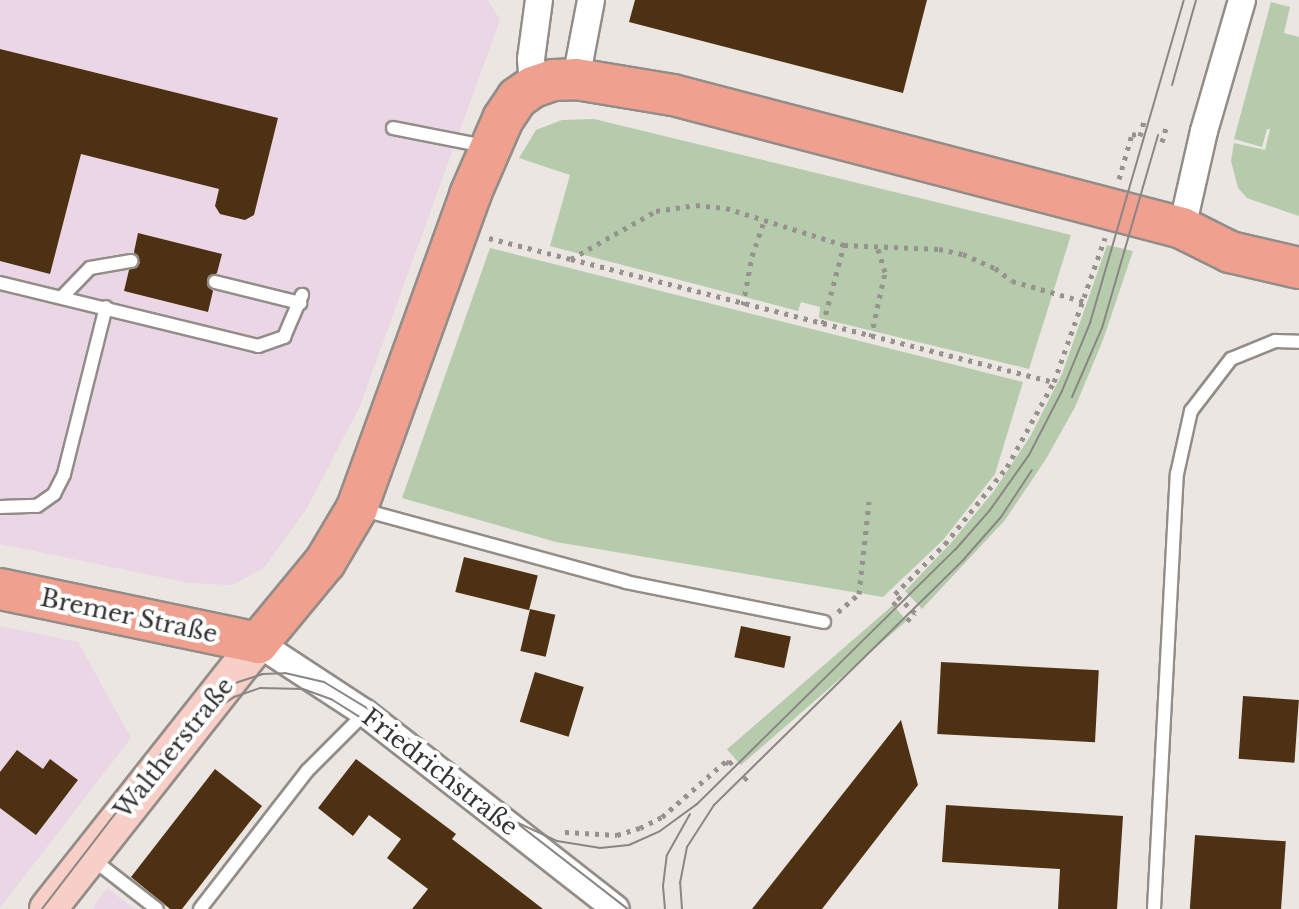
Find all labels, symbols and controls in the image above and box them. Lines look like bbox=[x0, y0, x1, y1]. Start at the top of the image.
street label: Bremer Straße bbox=[38, 583, 220, 649]
street label: Waltherstraße bbox=[108, 672, 240, 824]
street label: Friedrichstraße bbox=[357, 702, 523, 842]

